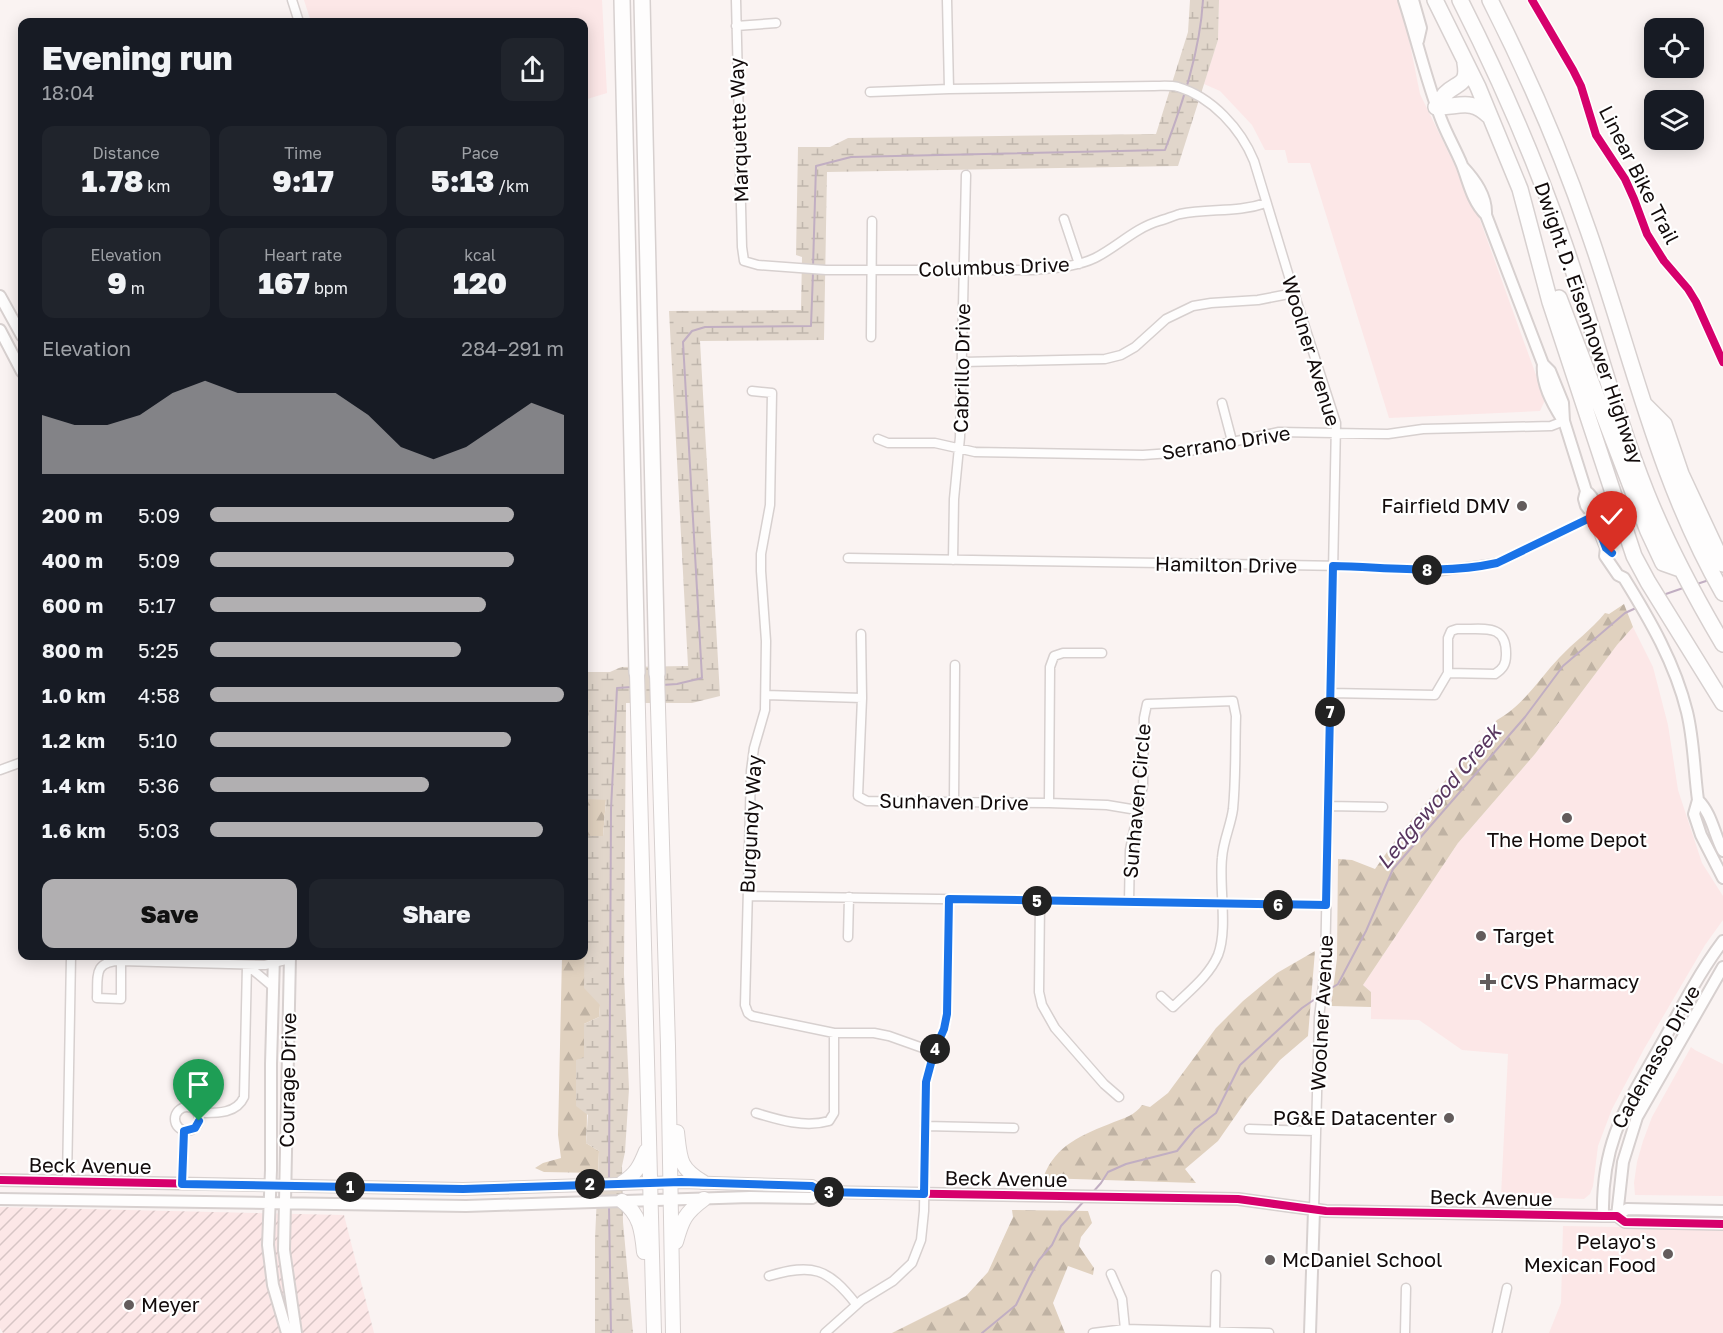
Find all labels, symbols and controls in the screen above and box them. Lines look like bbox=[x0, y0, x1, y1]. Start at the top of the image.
map controls bbox=[1644, 18, 1704, 150]
button: locate bbox=[1644, 18, 1704, 78]
text: Evening run bbox=[42, 38, 233, 77]
button: share bbox=[501, 38, 564, 101]
street label: Marquette Way bbox=[723, 57, 753, 203]
text: 18:04 bbox=[42, 80, 95, 104]
button: layers bbox=[1644, 90, 1704, 150]
street label: Linear Bike Trail bbox=[1595, 101, 1685, 248]
text: Distance bbox=[92, 143, 160, 163]
text: Time bbox=[284, 143, 322, 163]
text: Pace bbox=[461, 143, 499, 163]
text: 1.78 bbox=[81, 163, 143, 199]
text: 9:17 bbox=[272, 163, 334, 199]
text: 5:13 bbox=[431, 163, 494, 199]
text: km bbox=[143, 176, 171, 196]
text: /km bbox=[494, 176, 529, 196]
street label: Dwight D. Eisenhower Highway bbox=[1530, 178, 1650, 467]
text: Elevation bbox=[90, 245, 162, 265]
text: Heart rate bbox=[264, 245, 342, 265]
text: kcal bbox=[464, 245, 496, 265]
street label: Columbus Drive bbox=[918, 251, 1070, 281]
text: 9 bbox=[107, 265, 127, 301]
text: 167 bbox=[258, 265, 310, 301]
text: 120 bbox=[453, 265, 507, 301]
street label: Woolner Avenue bbox=[1278, 273, 1346, 429]
text: m bbox=[127, 278, 145, 298]
text: bpm bbox=[310, 278, 348, 298]
street label: Cabrillo Drive bbox=[948, 303, 974, 433]
text: Elevation bbox=[42, 336, 131, 360]
text: 284–291 m bbox=[461, 336, 564, 360]
street label: Serrano Drive bbox=[1160, 420, 1292, 464]
pin bbox=[1586, 491, 1637, 553]
place label: Fairfield DMV bbox=[1381, 493, 1510, 517]
marker: Fairfield DMV bbox=[1515, 499, 1529, 513]
icon: check bbox=[1595, 500, 1628, 533]
text: 200 m bbox=[42, 503, 103, 527]
text: 5:09 bbox=[138, 503, 180, 527]
text: 400 m bbox=[42, 548, 103, 572]
text: 5:09 bbox=[138, 548, 180, 572]
street label: Hamilton Drive bbox=[1155, 551, 1297, 577]
pin: 8 bbox=[1412, 555, 1442, 585]
text: 8 bbox=[1422, 560, 1432, 580]
text: 600 m bbox=[42, 593, 103, 617]
text: 5:17 bbox=[138, 593, 176, 617]
text: 800 m bbox=[42, 638, 103, 662]
text: 5:25 bbox=[138, 638, 179, 662]
text: 1.0 km bbox=[42, 683, 106, 707]
text: 4:58 bbox=[138, 683, 180, 707]
pin: 7 bbox=[1315, 697, 1345, 727]
text: 7 bbox=[1326, 702, 1334, 722]
water label: Ledgewood Creek bbox=[1370, 717, 1508, 874]
street label: Sunhaven Circle bbox=[1117, 722, 1155, 879]
text: 1.2 km bbox=[42, 728, 105, 752]
text: 5:10 bbox=[138, 728, 178, 752]
street label: Burgundy Way bbox=[734, 754, 766, 894]
text: 1.4 km bbox=[42, 773, 105, 797]
text: 5:36 bbox=[138, 773, 179, 797]
street label: Sunhaven Drive bbox=[879, 788, 1029, 814]
marker: The Home Depot bbox=[1560, 811, 1574, 825]
text: 1.6 km bbox=[42, 818, 106, 842]
text: 5:03 bbox=[138, 818, 180, 842]
place label: The Home Depot bbox=[1487, 827, 1647, 851]
button: Save bbox=[42, 879, 297, 948]
button: Share bbox=[309, 879, 564, 948]
pin: 5 bbox=[1022, 886, 1052, 916]
pin: 6 bbox=[1263, 890, 1293, 920]
text: 5 bbox=[1032, 891, 1042, 911]
text: 6 bbox=[1273, 895, 1283, 915]
place label: Target bbox=[1493, 923, 1554, 947]
marker: Target bbox=[1474, 929, 1488, 943]
street label: Woolner Avenue bbox=[1305, 934, 1337, 1092]
place label: CVS Pharmacy bbox=[1500, 969, 1639, 993]
marker: CVS Pharmacy bbox=[1481, 975, 1495, 989]
street label: Cadenasso Drive bbox=[1606, 981, 1704, 1132]
street label: Courage Drive bbox=[274, 1012, 300, 1148]
pin: 4 bbox=[920, 1034, 950, 1064]
text: 4 bbox=[930, 1039, 940, 1059]
pin bbox=[173, 1059, 224, 1121]
icon: arrive bbox=[182, 1068, 215, 1101]
place label: PG&E Datacenter bbox=[1273, 1105, 1437, 1129]
marker: PG&E Datacenter bbox=[1442, 1111, 1456, 1125]
street label: Beck Avenue bbox=[28, 1152, 152, 1178]
street label: Beck Avenue bbox=[944, 1165, 1068, 1191]
pin: 2 bbox=[575, 1169, 605, 1199]
pin: 1 bbox=[335, 1172, 365, 1202]
text: 2 bbox=[585, 1174, 595, 1194]
text: 1 bbox=[346, 1177, 354, 1197]
pin: 3 bbox=[814, 1177, 844, 1207]
text: 3 bbox=[824, 1182, 834, 1202]
street label: Beck Avenue bbox=[1429, 1184, 1553, 1210]
place label: Pelayo's Mexican Food bbox=[1524, 1229, 1656, 1276]
place label: McDaniel School bbox=[1282, 1247, 1442, 1271]
marker: Pelayo's Mexican Food bbox=[1661, 1247, 1675, 1261]
marker: McDaniel School bbox=[1263, 1253, 1277, 1267]
place label: Meyer bbox=[141, 1292, 200, 1316]
marker: Meyer bbox=[122, 1298, 136, 1312]

